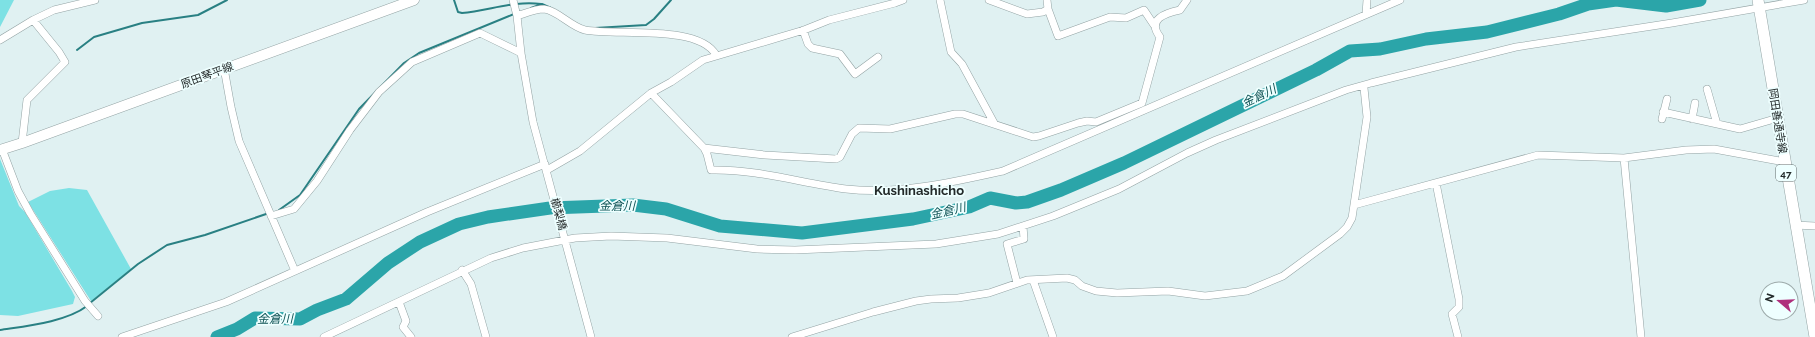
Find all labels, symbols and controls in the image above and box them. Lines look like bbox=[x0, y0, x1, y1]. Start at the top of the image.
street label: 原田琴平線 bbox=[179, 60, 235, 91]
water label: 金倉川 bbox=[1240, 81, 1280, 110]
street label: 岡田善通寺線 bbox=[1766, 87, 1789, 155]
road number: 47 bbox=[1776, 165, 1796, 181]
district label: Kushinashicho bbox=[874, 183, 964, 198]
street label: 櫛梨橋 bbox=[548, 197, 569, 232]
water label: 金倉川 bbox=[599, 199, 637, 213]
water label: 金倉川 bbox=[929, 200, 969, 222]
north arrow bbox=[1759, 281, 1799, 321]
text: N bbox=[1763, 292, 1778, 304]
water label: 金倉川 bbox=[257, 312, 295, 326]

